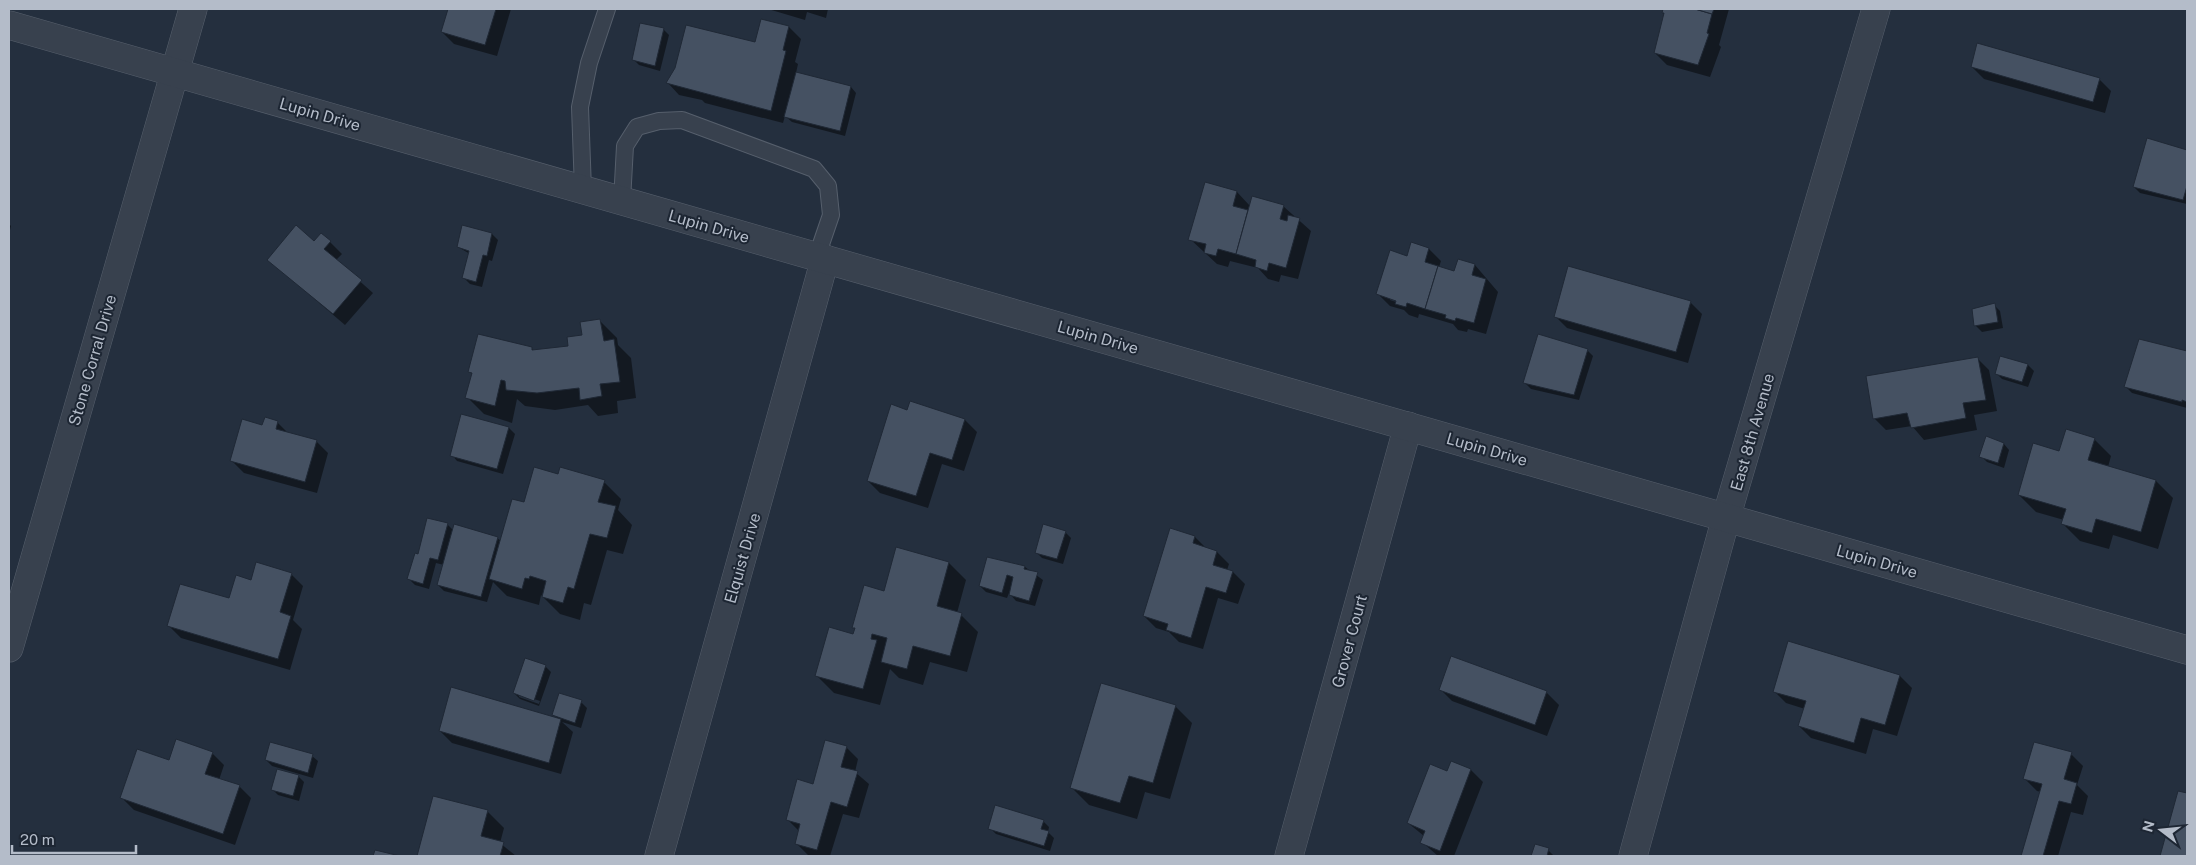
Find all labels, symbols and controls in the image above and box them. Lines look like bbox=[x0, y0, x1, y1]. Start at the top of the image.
street label: Lupin Drive bbox=[277, 94, 363, 135]
street label: Lupin Drive bbox=[666, 206, 752, 247]
street label: Stone Corral Drive bbox=[65, 292, 120, 428]
street label: Lupin Drive bbox=[1055, 317, 1141, 358]
street label: East 8th Avenue bbox=[1727, 371, 1778, 493]
street label: Lupin Drive bbox=[1444, 429, 1530, 470]
street label: Elquist Drive bbox=[720, 511, 764, 606]
street label: Lupin Drive bbox=[1834, 541, 1920, 582]
street label: Grover Court bbox=[1328, 593, 1371, 690]
north arrow bbox=[2136, 805, 2186, 855]
text: N bbox=[2139, 819, 2158, 834]
scale bar bbox=[12, 822, 136, 854]
text: 20 m bbox=[20, 831, 55, 848]

